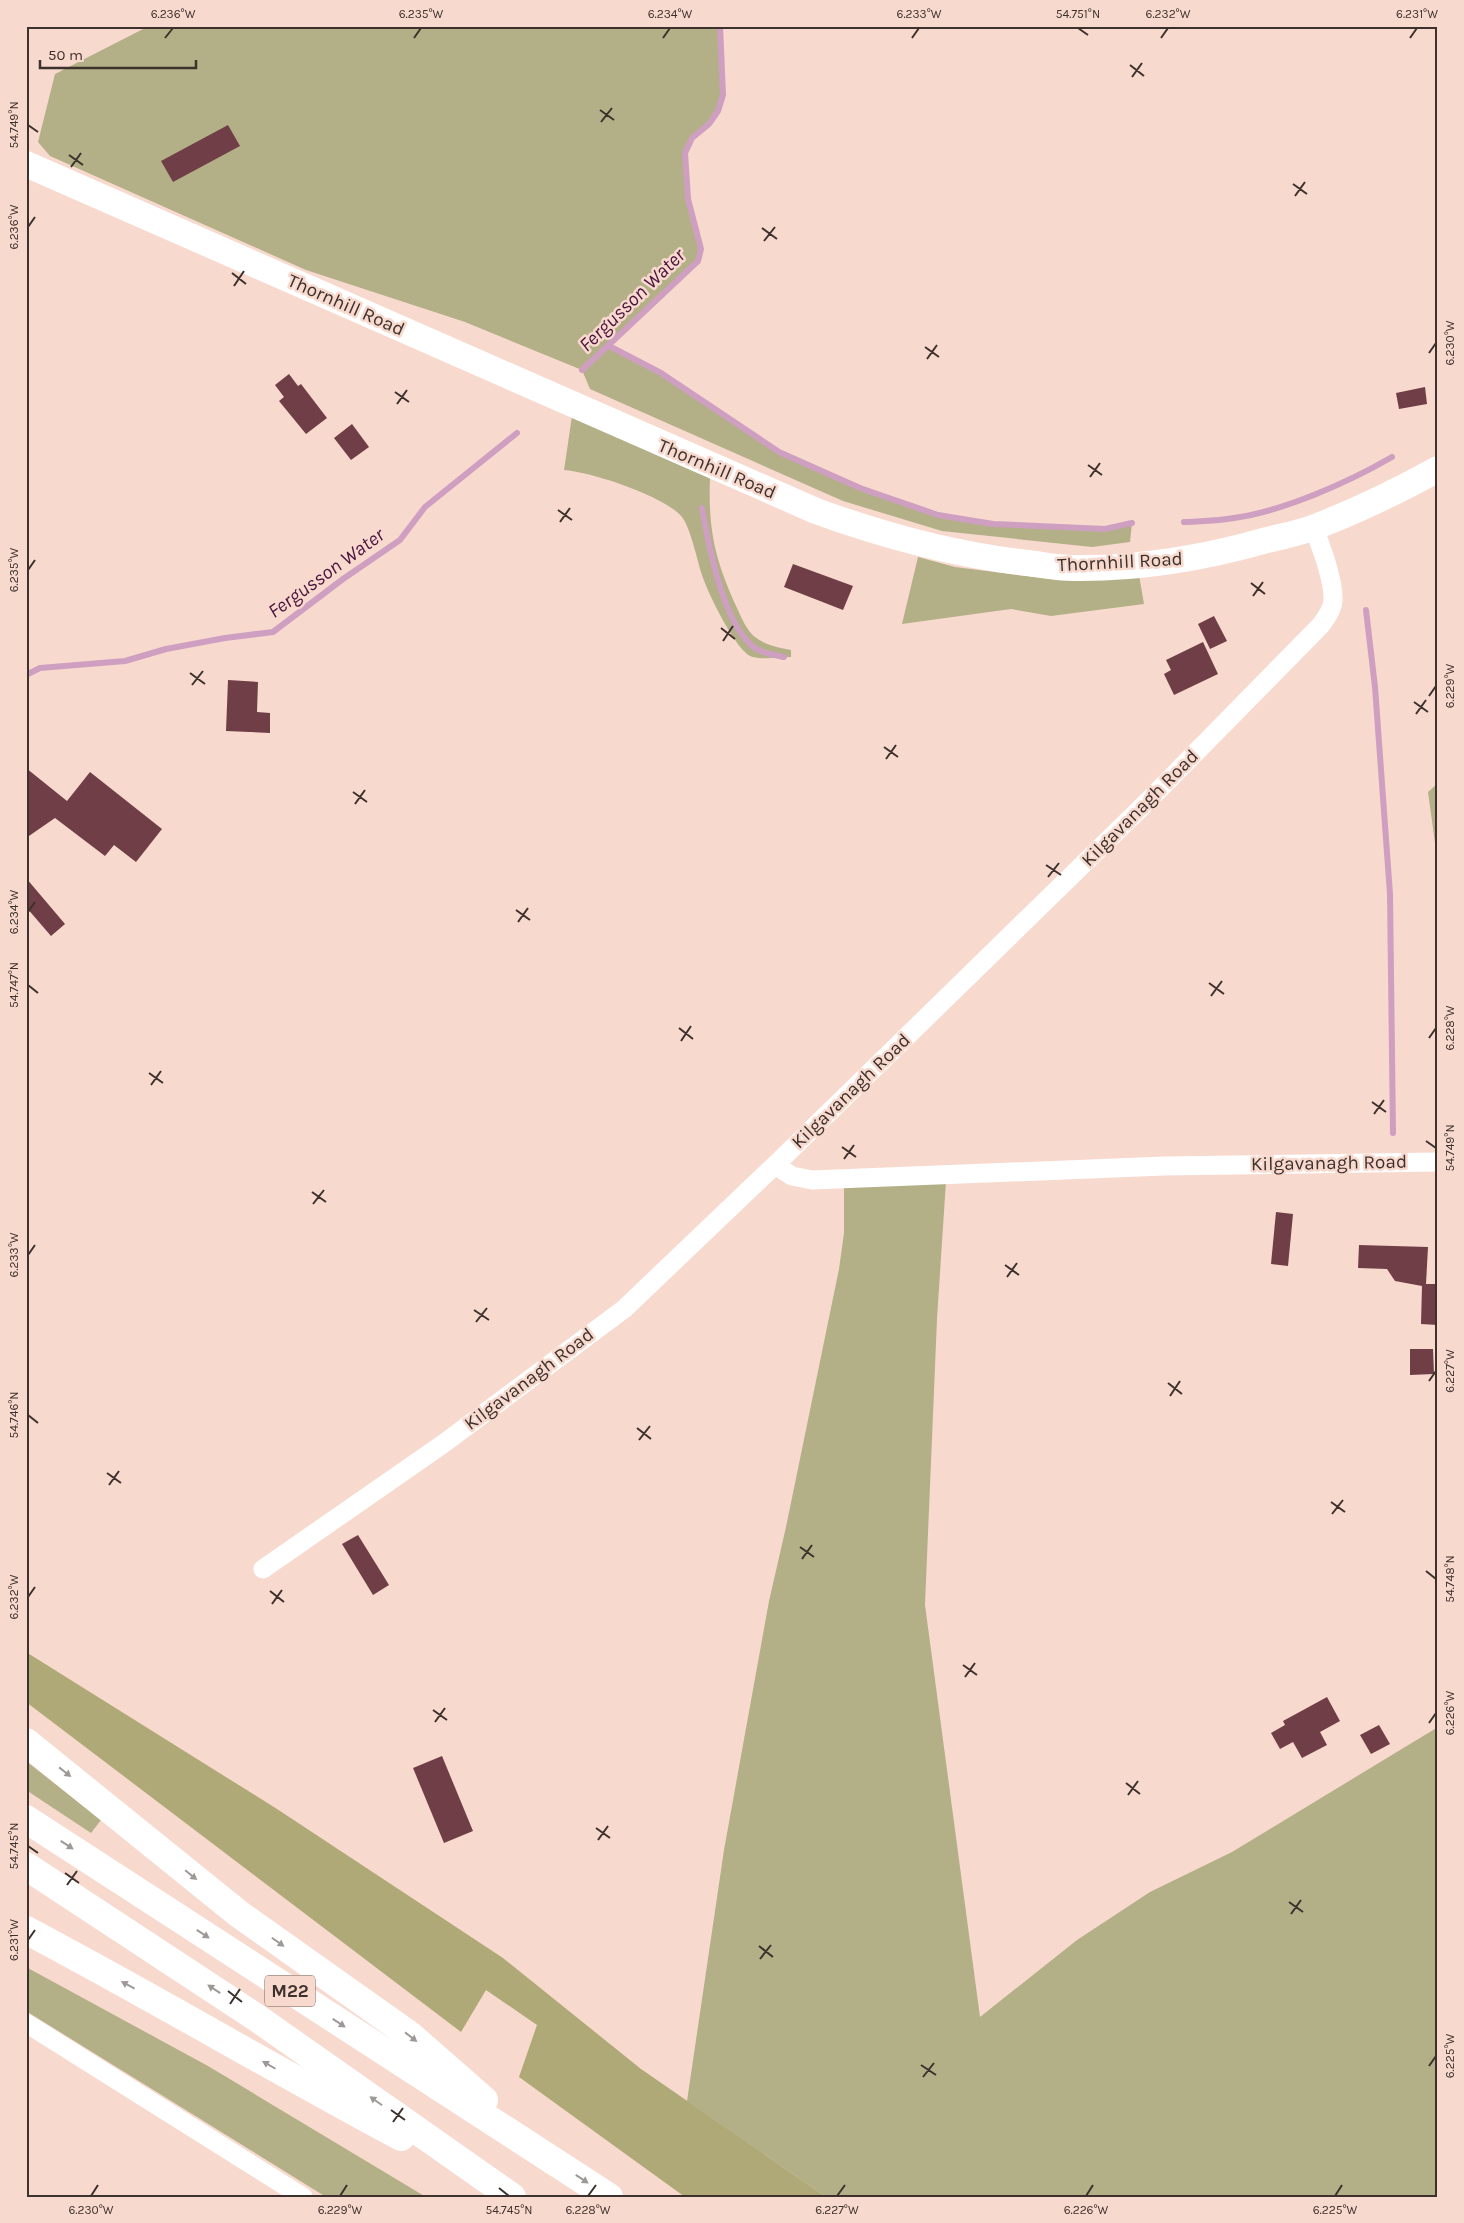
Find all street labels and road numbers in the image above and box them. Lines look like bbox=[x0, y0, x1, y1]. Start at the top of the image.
street label: Thornhill Road bbox=[284, 269, 408, 341]
street label: Thornhill Road bbox=[655, 434, 779, 504]
street label: Thornhill Road bbox=[1057, 548, 1183, 576]
street label: Kilgavanagh Road bbox=[1077, 745, 1203, 871]
street label: Kilgavanagh Road bbox=[787, 1029, 915, 1153]
street label: Kilgavanagh Road bbox=[1251, 1151, 1407, 1175]
street label: Kilgavanagh Road bbox=[460, 1323, 598, 1435]
road number: M22 bbox=[265, 1975, 315, 2006]

